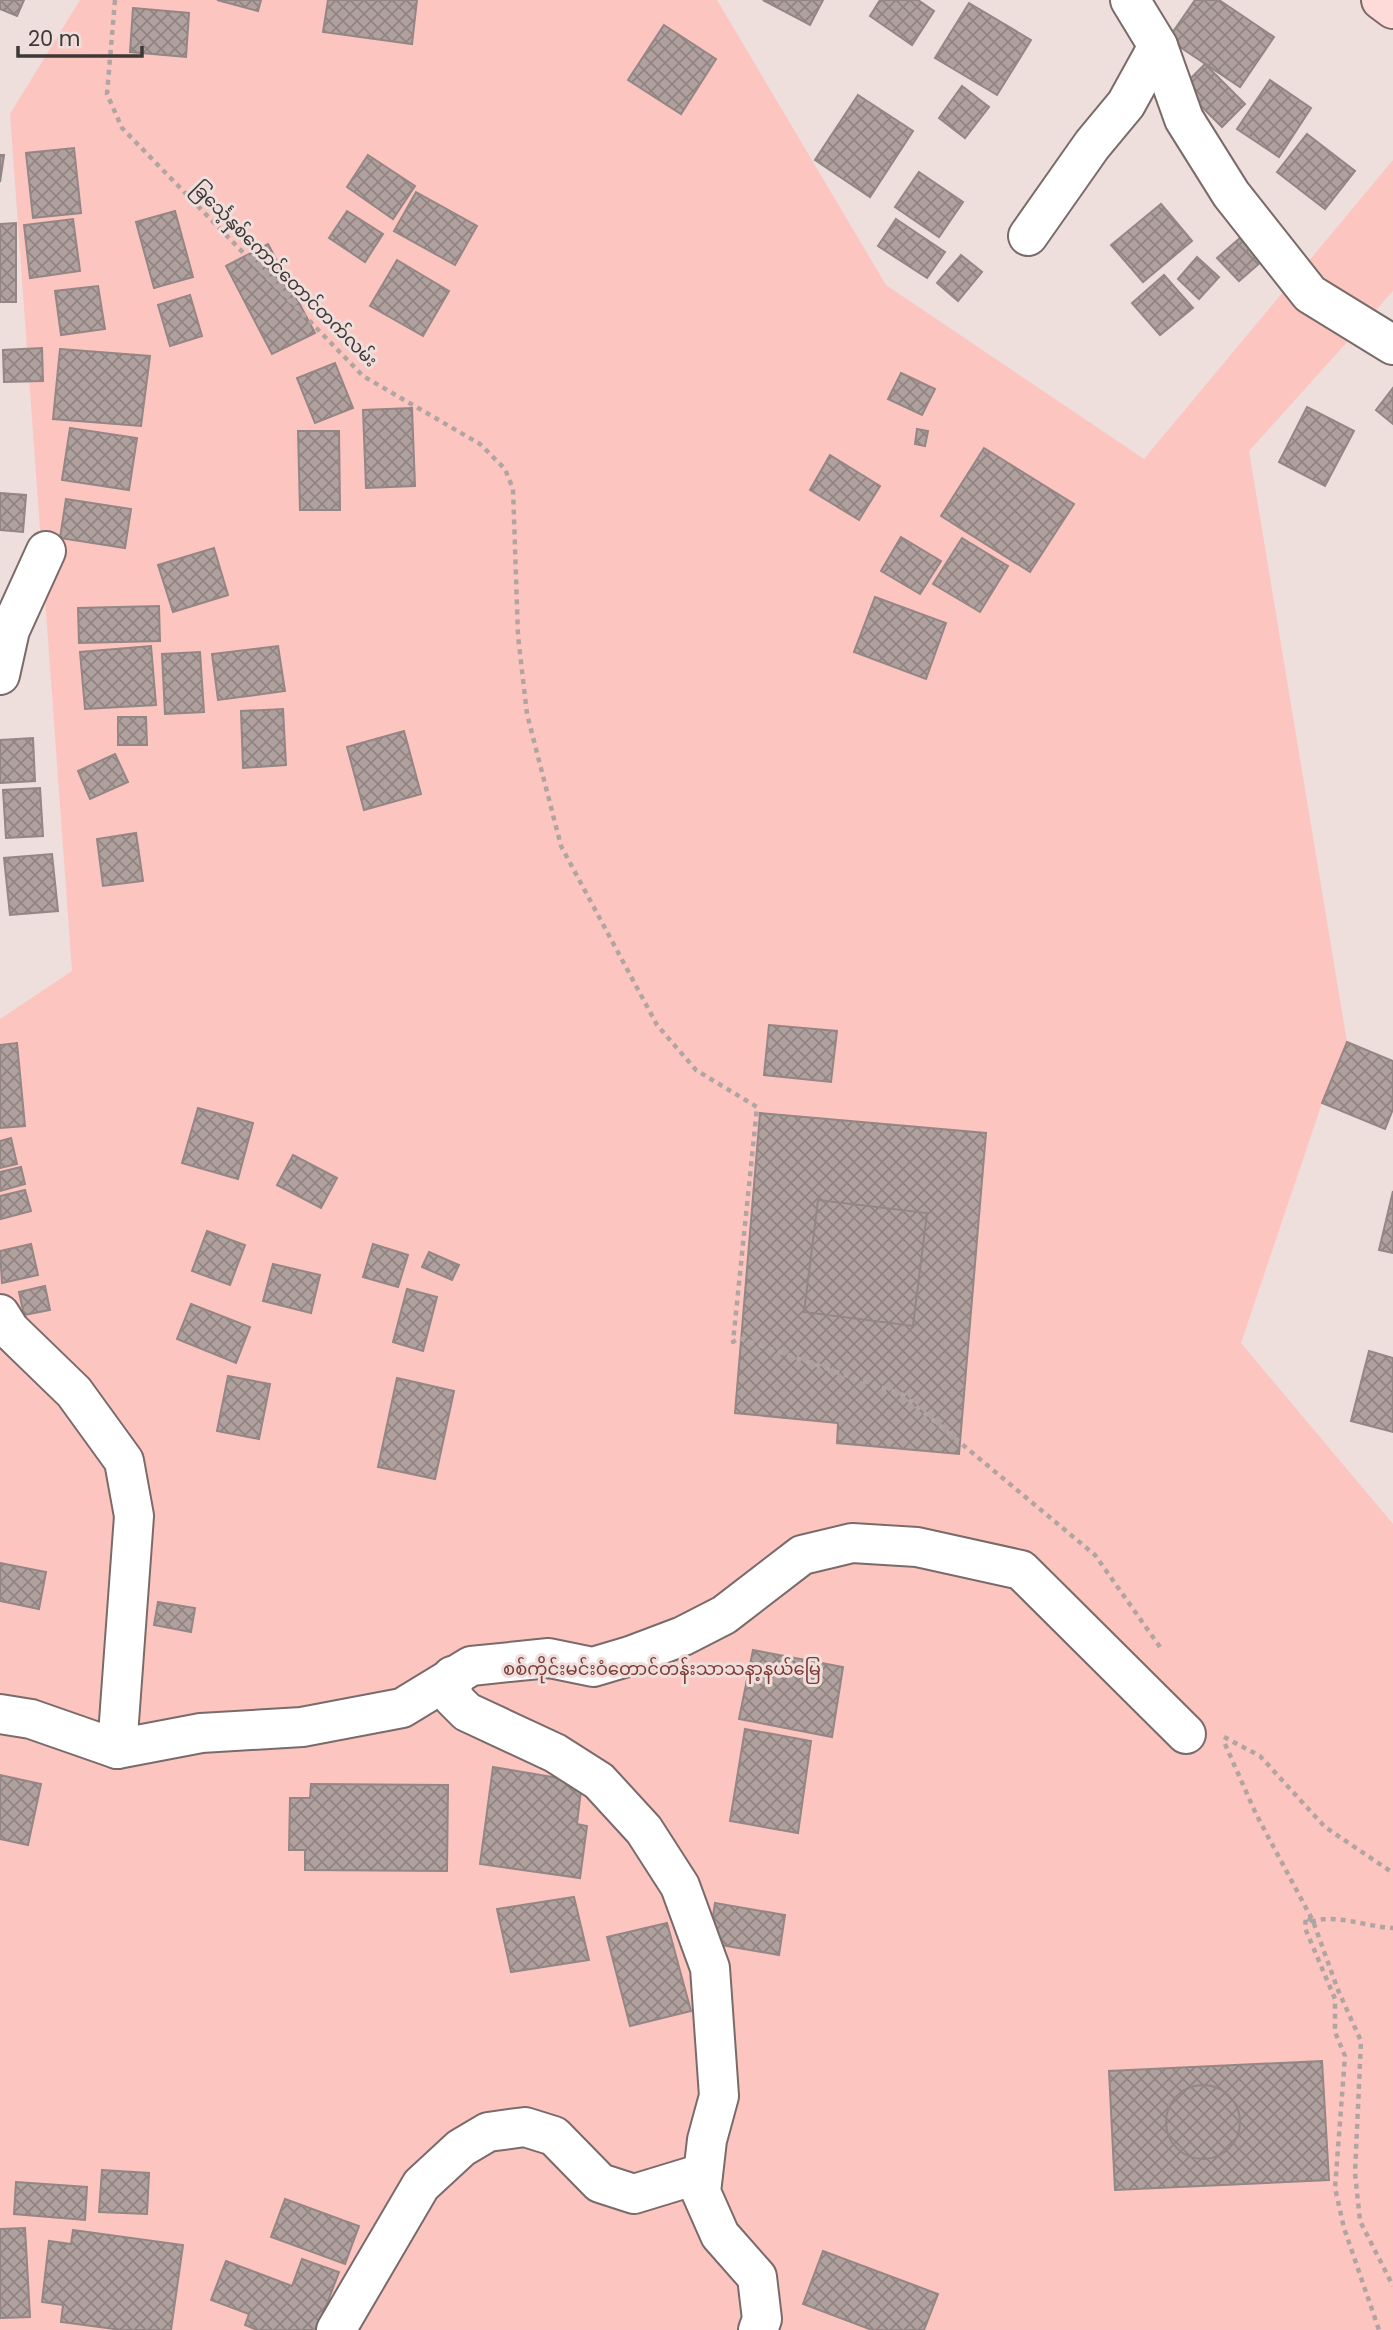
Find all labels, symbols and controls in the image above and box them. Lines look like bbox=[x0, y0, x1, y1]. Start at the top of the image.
scale bar bbox=[18, 14, 142, 58]
text: 20 m bbox=[28, 24, 81, 53]
street label: ခြင်္သေ့နှစ်ကောင်တောင်တက်လမ်း bbox=[185, 176, 383, 374]
park label: စစ်ကိုင်းမင်းဝံတောင်တန်းသာသနာ့နယ်မြေ bbox=[503, 1655, 821, 1684]

